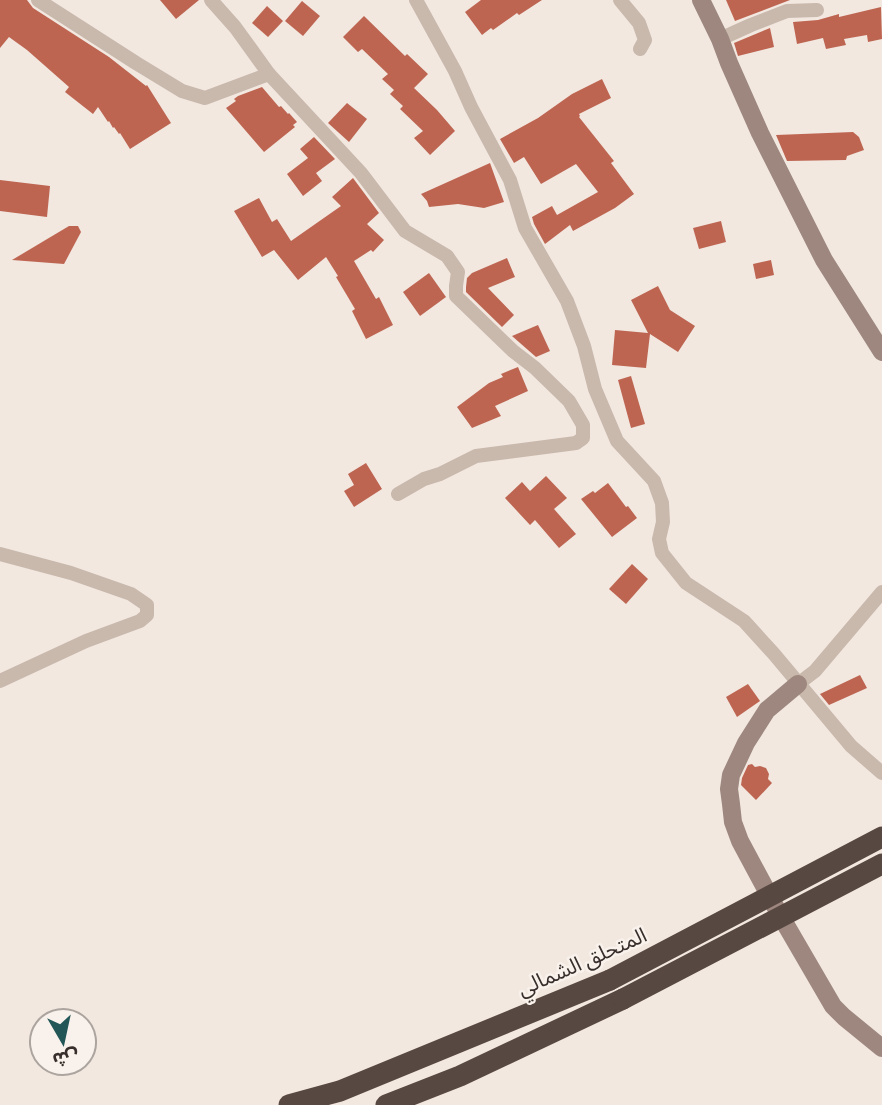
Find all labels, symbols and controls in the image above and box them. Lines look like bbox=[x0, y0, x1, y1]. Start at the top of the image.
street label: المتحلق الشمالي bbox=[513, 920, 652, 1005]
north arrow bbox=[28, 1007, 98, 1077]
text: ش bbox=[51, 1044, 81, 1074]

